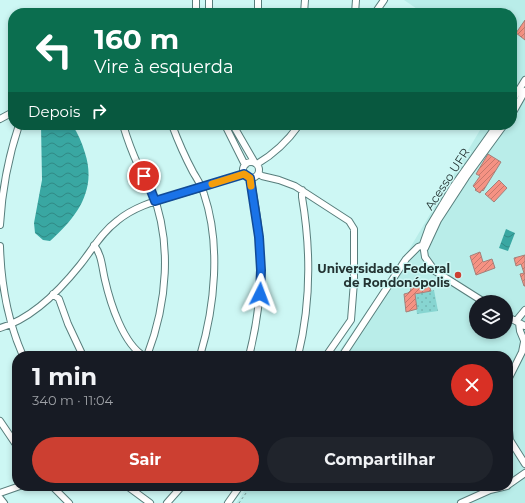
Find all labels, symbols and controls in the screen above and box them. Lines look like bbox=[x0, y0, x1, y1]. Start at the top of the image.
text: 160 m bbox=[94, 22, 179, 56]
icon: left bbox=[28, 24, 80, 76]
text: Vire à esquerda bbox=[94, 56, 234, 78]
icon: right bbox=[88, 100, 110, 122]
text: Depois bbox=[28, 102, 80, 121]
street label: Acesso UFR bbox=[421, 145, 473, 213]
pin bbox=[127, 159, 161, 193]
icon: arrive bbox=[133, 165, 155, 187]
place label: Universidade Federal de Rondonópolis bbox=[317, 261, 451, 290]
marker: Universidade Federal de Rondonópolis bbox=[453, 270, 463, 280]
position arrow bbox=[239, 273, 281, 315]
map controls bbox=[469, 295, 513, 339]
button: layers bbox=[469, 295, 513, 339]
text: 1 min bbox=[32, 362, 97, 391]
button: close bbox=[451, 364, 493, 406]
text: 340 m · 11:04 bbox=[32, 392, 113, 408]
button: Sair bbox=[32, 437, 259, 483]
button: Compartilhar bbox=[267, 437, 493, 483]

